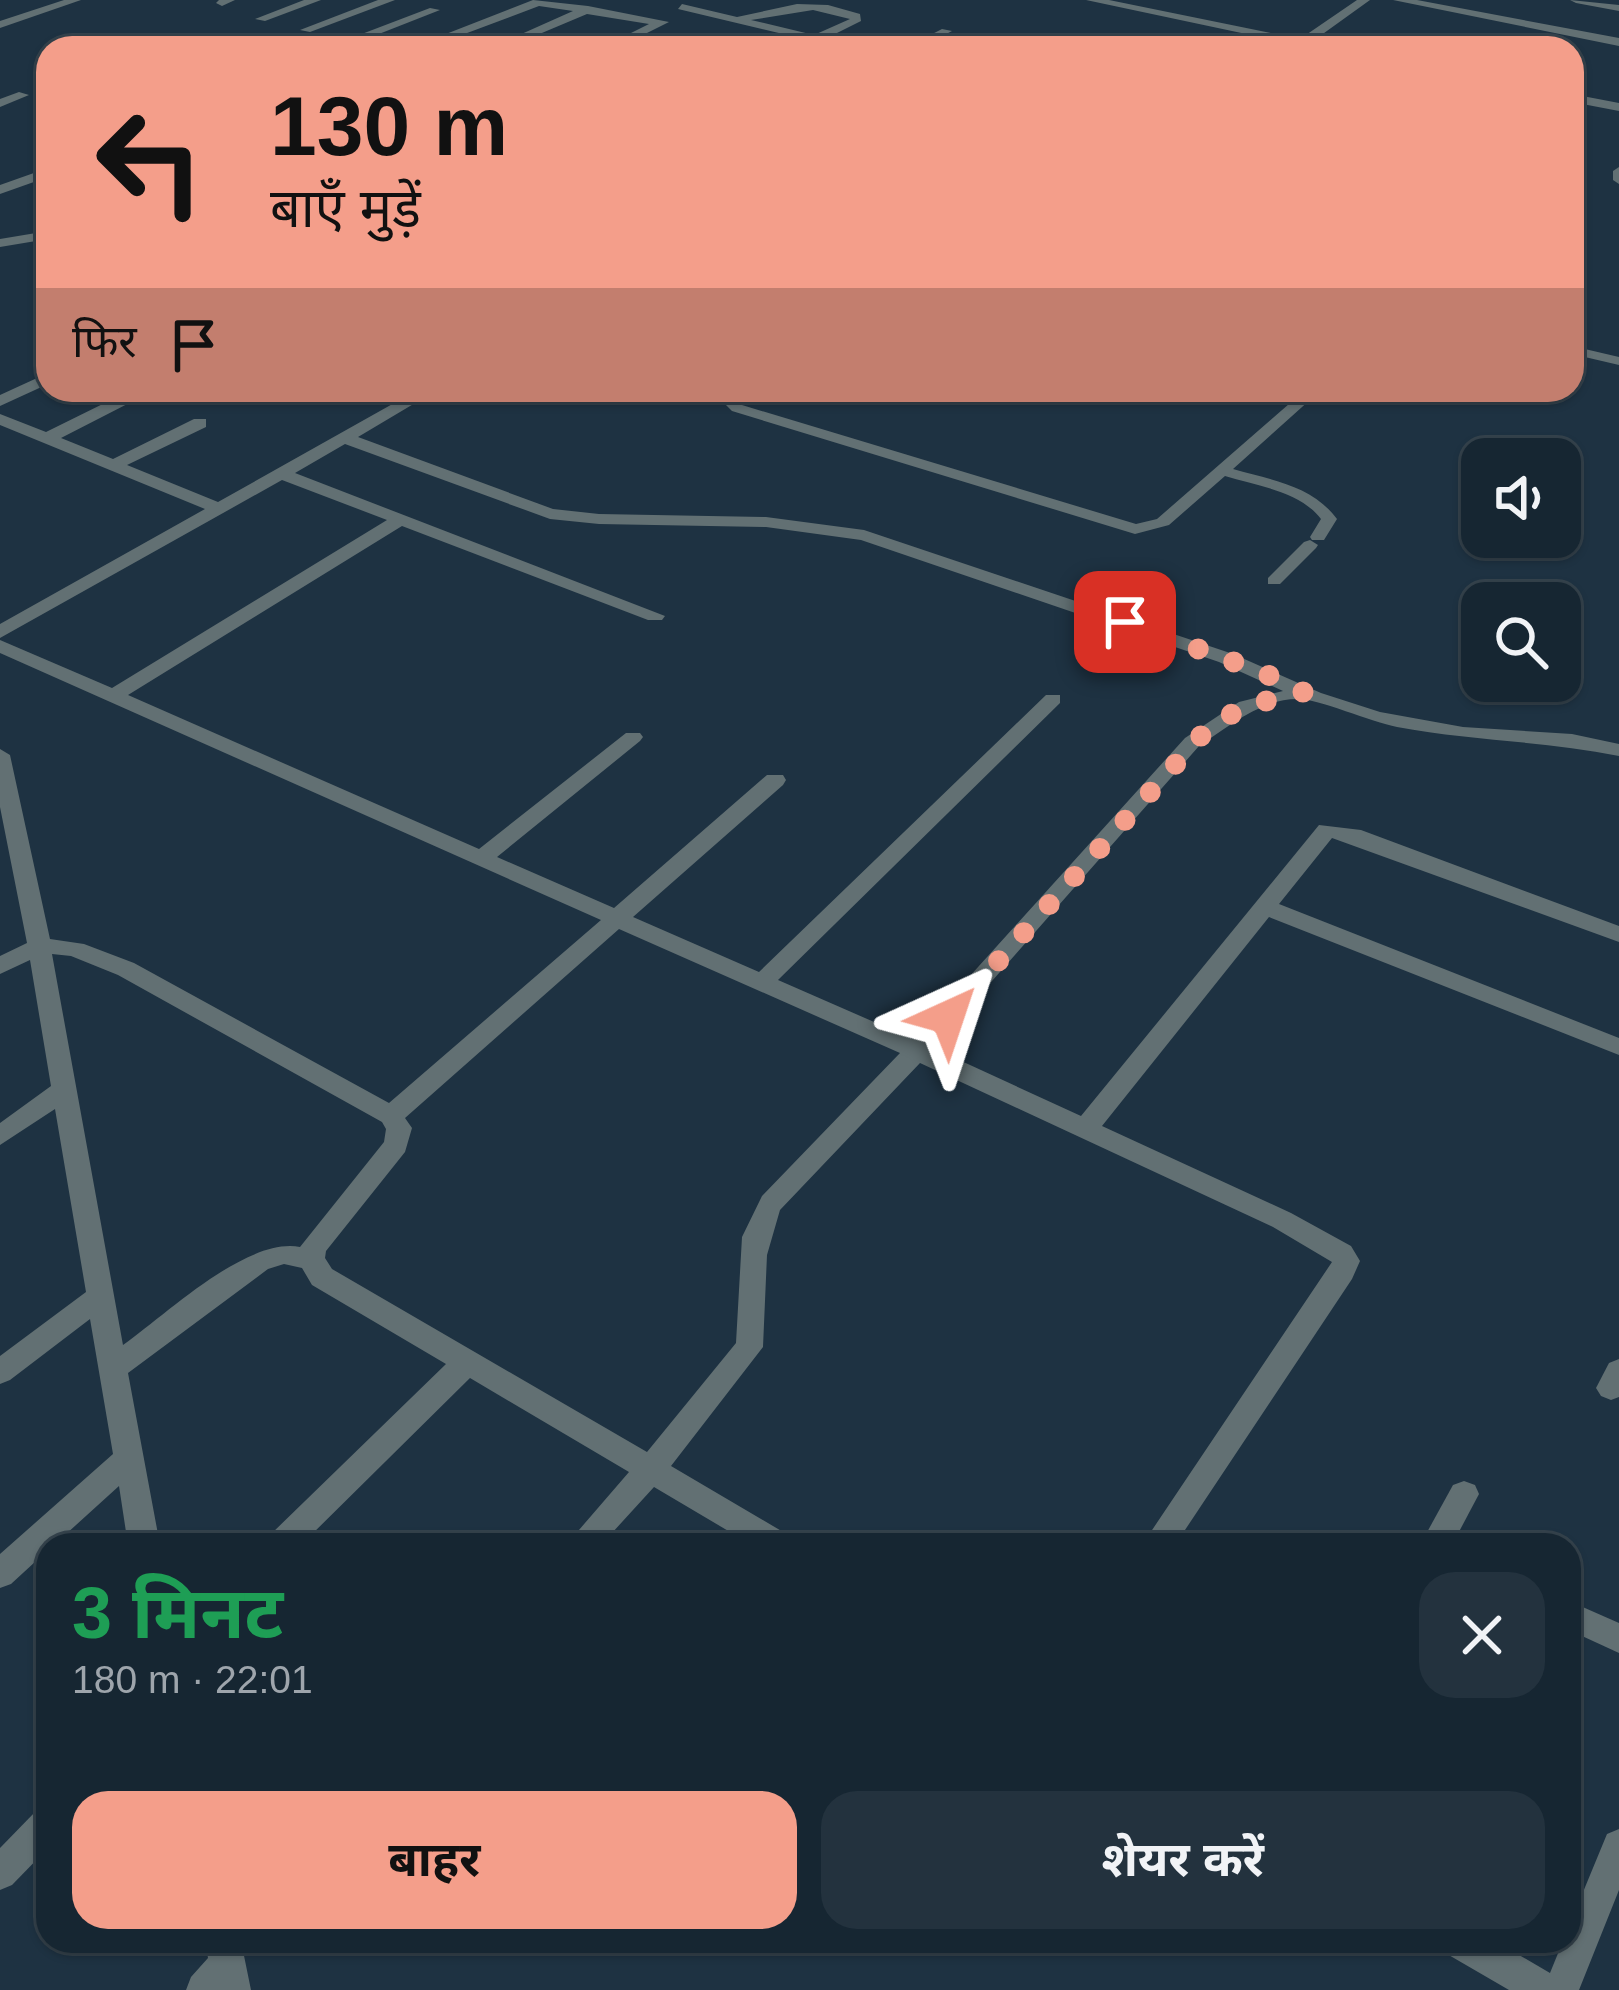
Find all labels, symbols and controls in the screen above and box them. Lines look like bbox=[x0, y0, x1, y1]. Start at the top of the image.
text: 130 m bbox=[270, 79, 508, 173]
icon: left bbox=[72, 84, 228, 240]
text: बाएँ मुड़ें bbox=[270, 178, 421, 238]
icon: arrive bbox=[161, 312, 227, 378]
text: फिर bbox=[72, 316, 137, 367]
map controls bbox=[1461, 438, 1581, 702]
button: sound bbox=[1461, 438, 1581, 558]
pin bbox=[1074, 571, 1176, 673]
button: search bbox=[1461, 582, 1581, 702]
icon: arrive bbox=[1092, 589, 1158, 655]
position arrow bbox=[885, 954, 1011, 1080]
button: close bbox=[1419, 1572, 1545, 1698]
text: 3 मिनट bbox=[72, 1573, 283, 1653]
text: 180 m · 22:01 bbox=[72, 1658, 313, 1701]
button: बाहर bbox=[72, 1791, 797, 1929]
button: शेयर करें bbox=[821, 1791, 1545, 1929]

